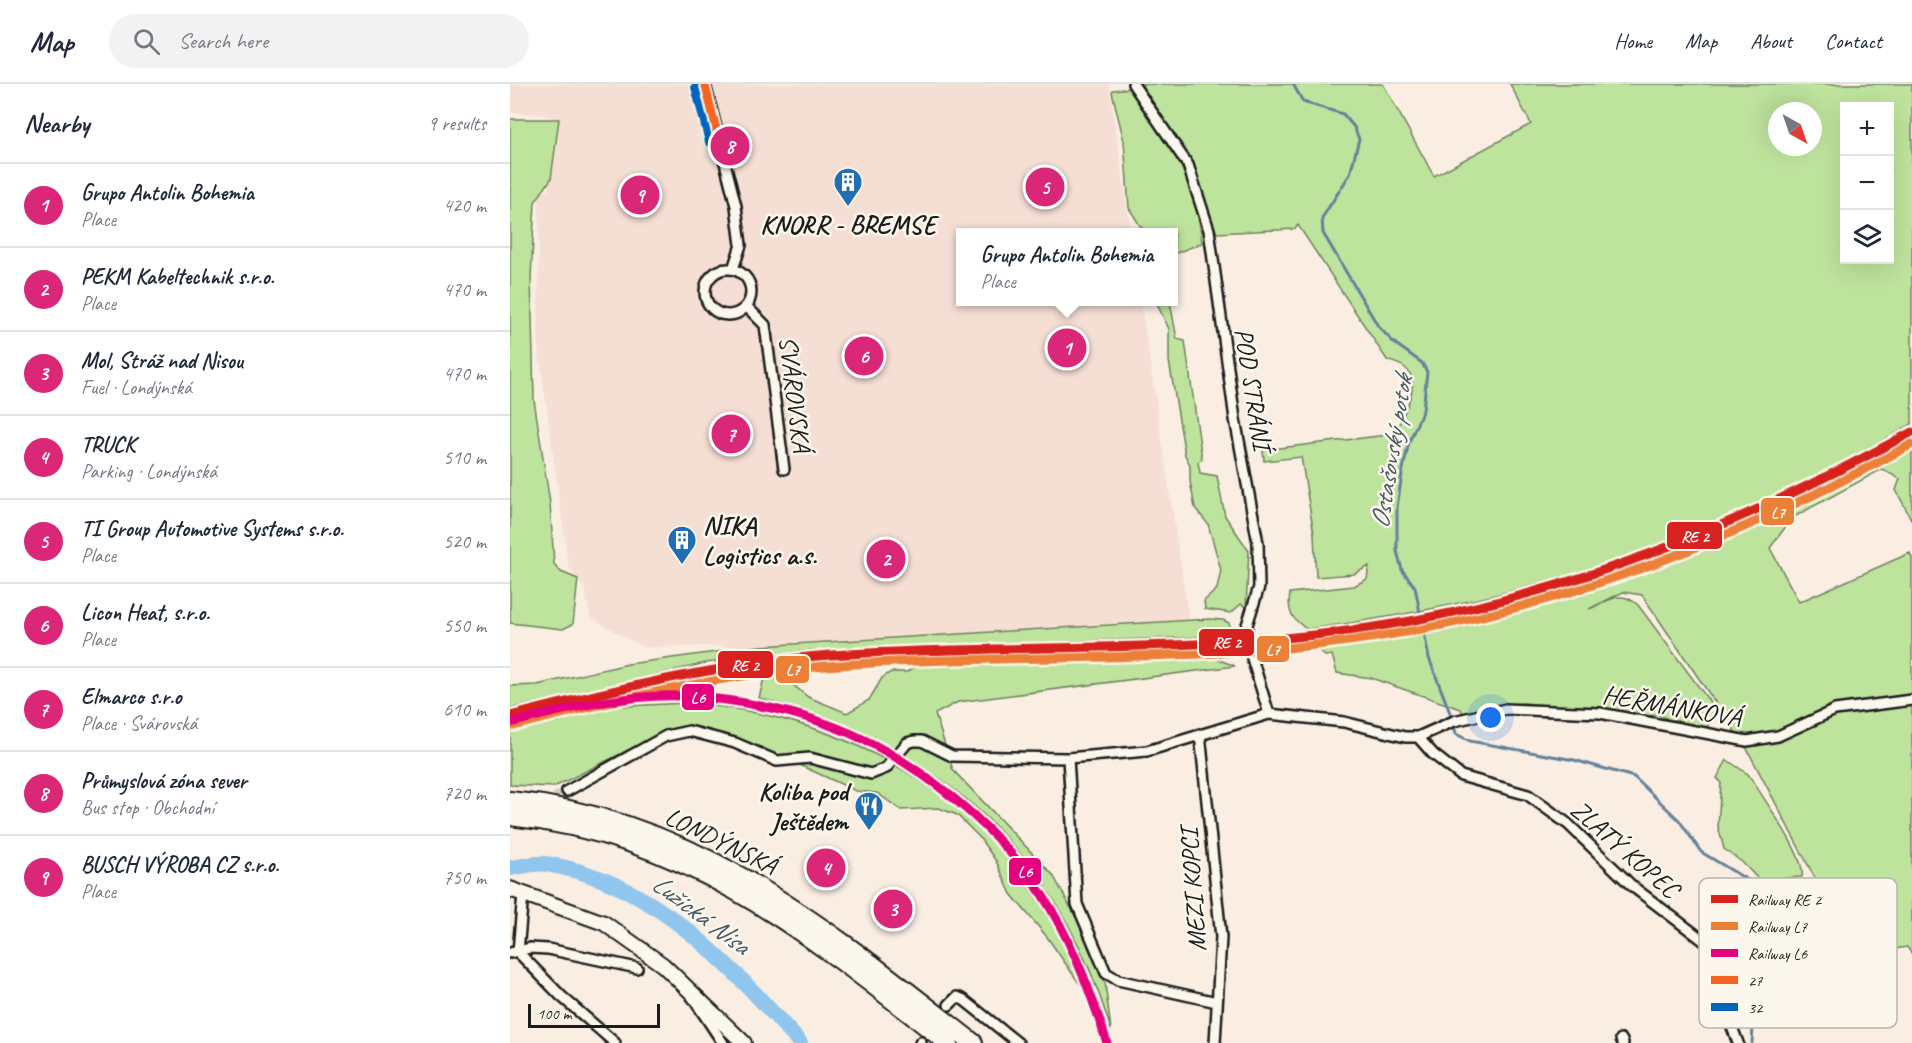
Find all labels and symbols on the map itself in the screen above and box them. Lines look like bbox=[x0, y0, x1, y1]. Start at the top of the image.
north arrow bbox=[1768, 102, 1822, 156]
pin: 8 bbox=[710, 124, 750, 168]
pin: 5 bbox=[1026, 164, 1064, 210]
building icon: KNORR - BREMSE bbox=[832, 166, 864, 208]
pin: 9 bbox=[620, 172, 660, 218]
place label: KNORR - BREMSE bbox=[760, 208, 940, 241]
pin: 1 bbox=[1048, 326, 1086, 370]
street label: POD STRÁNÍ bbox=[1227, 326, 1280, 458]
street label: SVÁROVSKÁ bbox=[772, 334, 819, 457]
pin: 6 bbox=[844, 334, 884, 378]
water label: Ostašovský potok bbox=[1362, 368, 1421, 531]
pin: 7 bbox=[712, 412, 750, 456]
line badge: L7 bbox=[1760, 497, 1795, 526]
text: L7 bbox=[1771, 503, 1787, 523]
place label: NIKA Logistics a.s. bbox=[703, 509, 818, 572]
line badge: RE 2 bbox=[1666, 521, 1723, 550]
building icon: NIKA Logistics a.s. bbox=[666, 524, 698, 566]
text: RE 2 bbox=[1681, 527, 1711, 547]
pin: 2 bbox=[866, 536, 905, 582]
line badge: RE 2 bbox=[1198, 628, 1255, 657]
text: RE 2 bbox=[1213, 633, 1243, 653]
line badge: L7 bbox=[1256, 635, 1290, 663]
text: L7 bbox=[1266, 640, 1282, 660]
line badge: RE 2 bbox=[717, 650, 774, 679]
line badge: L7 bbox=[775, 655, 810, 684]
text: RE 2 bbox=[731, 656, 761, 676]
text: L7 bbox=[786, 660, 802, 680]
street label: HEŘMÁNKOVÁ bbox=[1600, 678, 1747, 735]
line badge: L6 bbox=[681, 683, 715, 711]
text: L6 bbox=[691, 688, 707, 708]
your location bbox=[1476, 703, 1505, 732]
place label: Koliba pod Ještědem bbox=[759, 775, 853, 838]
restaurant icon: Koliba pod Ještědem bbox=[853, 790, 885, 832]
street label: ZLATÝ KOPEC bbox=[1564, 793, 1689, 907]
street label: LONDÝNSKÁ bbox=[660, 800, 785, 883]
street label: MEZI KOPCI bbox=[1172, 822, 1214, 952]
pin: 4 bbox=[806, 846, 846, 890]
line badge: L6 bbox=[1008, 857, 1042, 886]
text: L6 bbox=[1018, 862, 1034, 882]
water label: Lužická Nisa bbox=[645, 866, 758, 963]
legend bbox=[1699, 878, 1897, 1028]
pin: 3 bbox=[874, 886, 913, 932]
text: Railway RE 2 bbox=[1748, 890, 1823, 910]
text: Railway L7 bbox=[1748, 917, 1808, 937]
text: Railway L6 bbox=[1748, 944, 1808, 964]
text: 27 bbox=[1748, 971, 1763, 991]
text: 32 bbox=[1748, 998, 1764, 1018]
scale bar bbox=[528, 1001, 660, 1028]

